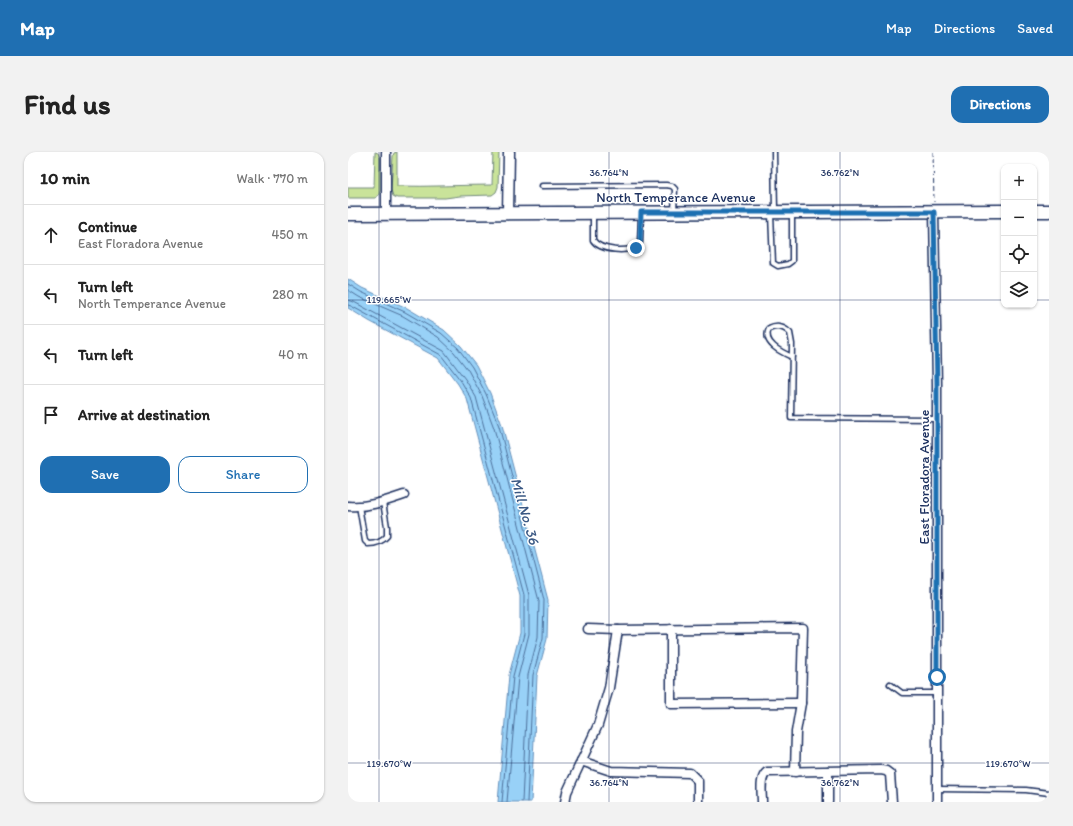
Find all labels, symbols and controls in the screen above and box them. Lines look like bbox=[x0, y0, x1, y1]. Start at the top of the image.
text: Map bbox=[20, 17, 55, 40]
text: Map bbox=[886, 20, 912, 37]
text: Directions bbox=[934, 20, 995, 37]
text: Saved bbox=[1017, 20, 1053, 37]
button: Directions bbox=[951, 86, 1049, 123]
text: Find us bbox=[24, 87, 111, 121]
map controls bbox=[1001, 164, 1037, 308]
button: + bbox=[1001, 164, 1037, 200]
text: 36.764°N bbox=[589, 166, 629, 179]
text: 36.762°N bbox=[821, 166, 859, 179]
text: 10 min bbox=[40, 168, 90, 188]
text: Walk · 770 m bbox=[237, 171, 308, 186]
street label: North Temperance Avenue bbox=[596, 189, 756, 206]
button: − bbox=[1001, 200, 1037, 236]
text: Continue bbox=[78, 218, 137, 236]
icon: ahead bbox=[40, 224, 62, 246]
text: 450 m bbox=[271, 227, 308, 242]
text: East Floradora Avenue bbox=[78, 236, 203, 251]
button: locate bbox=[1001, 236, 1037, 272]
route end bbox=[627, 239, 645, 257]
button: layers bbox=[1001, 272, 1037, 308]
text: Turn left bbox=[78, 278, 133, 296]
icon: left bbox=[40, 284, 62, 306]
text: 280 m bbox=[272, 287, 308, 302]
text: 119.665°W bbox=[367, 293, 412, 306]
text: North Temperance Avenue bbox=[78, 296, 226, 311]
icon: left bbox=[40, 344, 62, 366]
text: Turn left bbox=[78, 346, 133, 364]
text: 40 m bbox=[278, 347, 308, 362]
icon: arrive bbox=[40, 404, 62, 426]
text: Arrive at destination bbox=[78, 406, 210, 424]
street label: East Floradora Avenue bbox=[916, 409, 933, 544]
button: Save bbox=[40, 456, 170, 493]
button: Share bbox=[178, 456, 308, 493]
water label: Mill No. 36 bbox=[507, 476, 543, 547]
route start bbox=[928, 668, 946, 686]
text: 119.670°W bbox=[367, 757, 412, 770]
text: 119.670°W bbox=[986, 757, 1031, 770]
text: 36.764°N bbox=[589, 776, 629, 789]
text: 36.762°N bbox=[821, 776, 859, 789]

